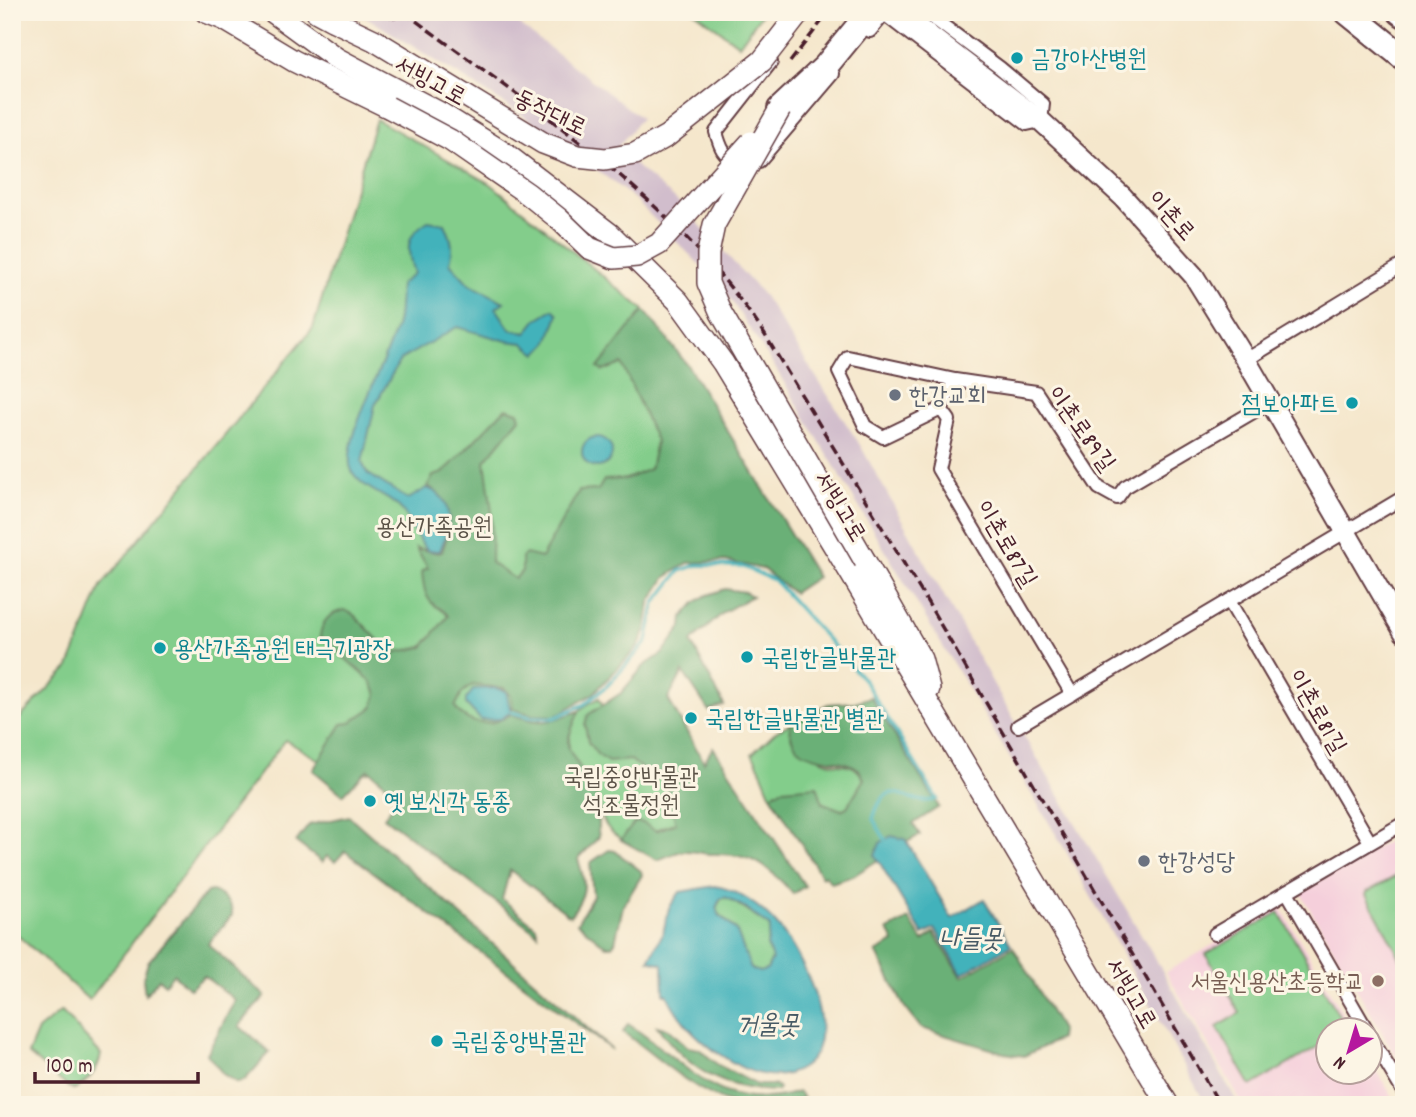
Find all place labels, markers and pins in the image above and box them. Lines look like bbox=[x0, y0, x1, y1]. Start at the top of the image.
place label: 금강아산병원 bbox=[1031, 44, 1147, 78]
marker: 금강아산병원 bbox=[1009, 50, 1025, 66]
place label: 한강교회 bbox=[909, 381, 986, 415]
marker: 한강교회 bbox=[887, 387, 903, 403]
place label: 점보아파트 bbox=[1241, 389, 1338, 423]
marker: 점보아파트 bbox=[1344, 395, 1360, 411]
place label: 용산가족공원 태극기광장 bbox=[174, 634, 392, 668]
marker: 용산가족공원 태극기광장 bbox=[152, 640, 168, 656]
place label: 국립한글박물관 bbox=[761, 643, 896, 677]
marker: 국립한글박물관 bbox=[739, 649, 755, 665]
place label: 국립한글박물관 별관 bbox=[705, 704, 884, 738]
marker: 국립한글박물관 별관 bbox=[683, 710, 699, 726]
place label: 옛 보신각 동종 bbox=[384, 787, 511, 821]
marker: 옛 보신각 동종 bbox=[362, 793, 378, 809]
place label: 한강성당 bbox=[1158, 847, 1235, 881]
marker: 한강성당 bbox=[1136, 853, 1152, 869]
place label: 서울신용산초등학교 bbox=[1190, 967, 1364, 1001]
marker: 서울신용산초등학교 bbox=[1370, 973, 1386, 989]
place label: 국립중앙박물관 bbox=[451, 1027, 586, 1061]
marker: 국립중앙박물관 bbox=[429, 1033, 445, 1049]

